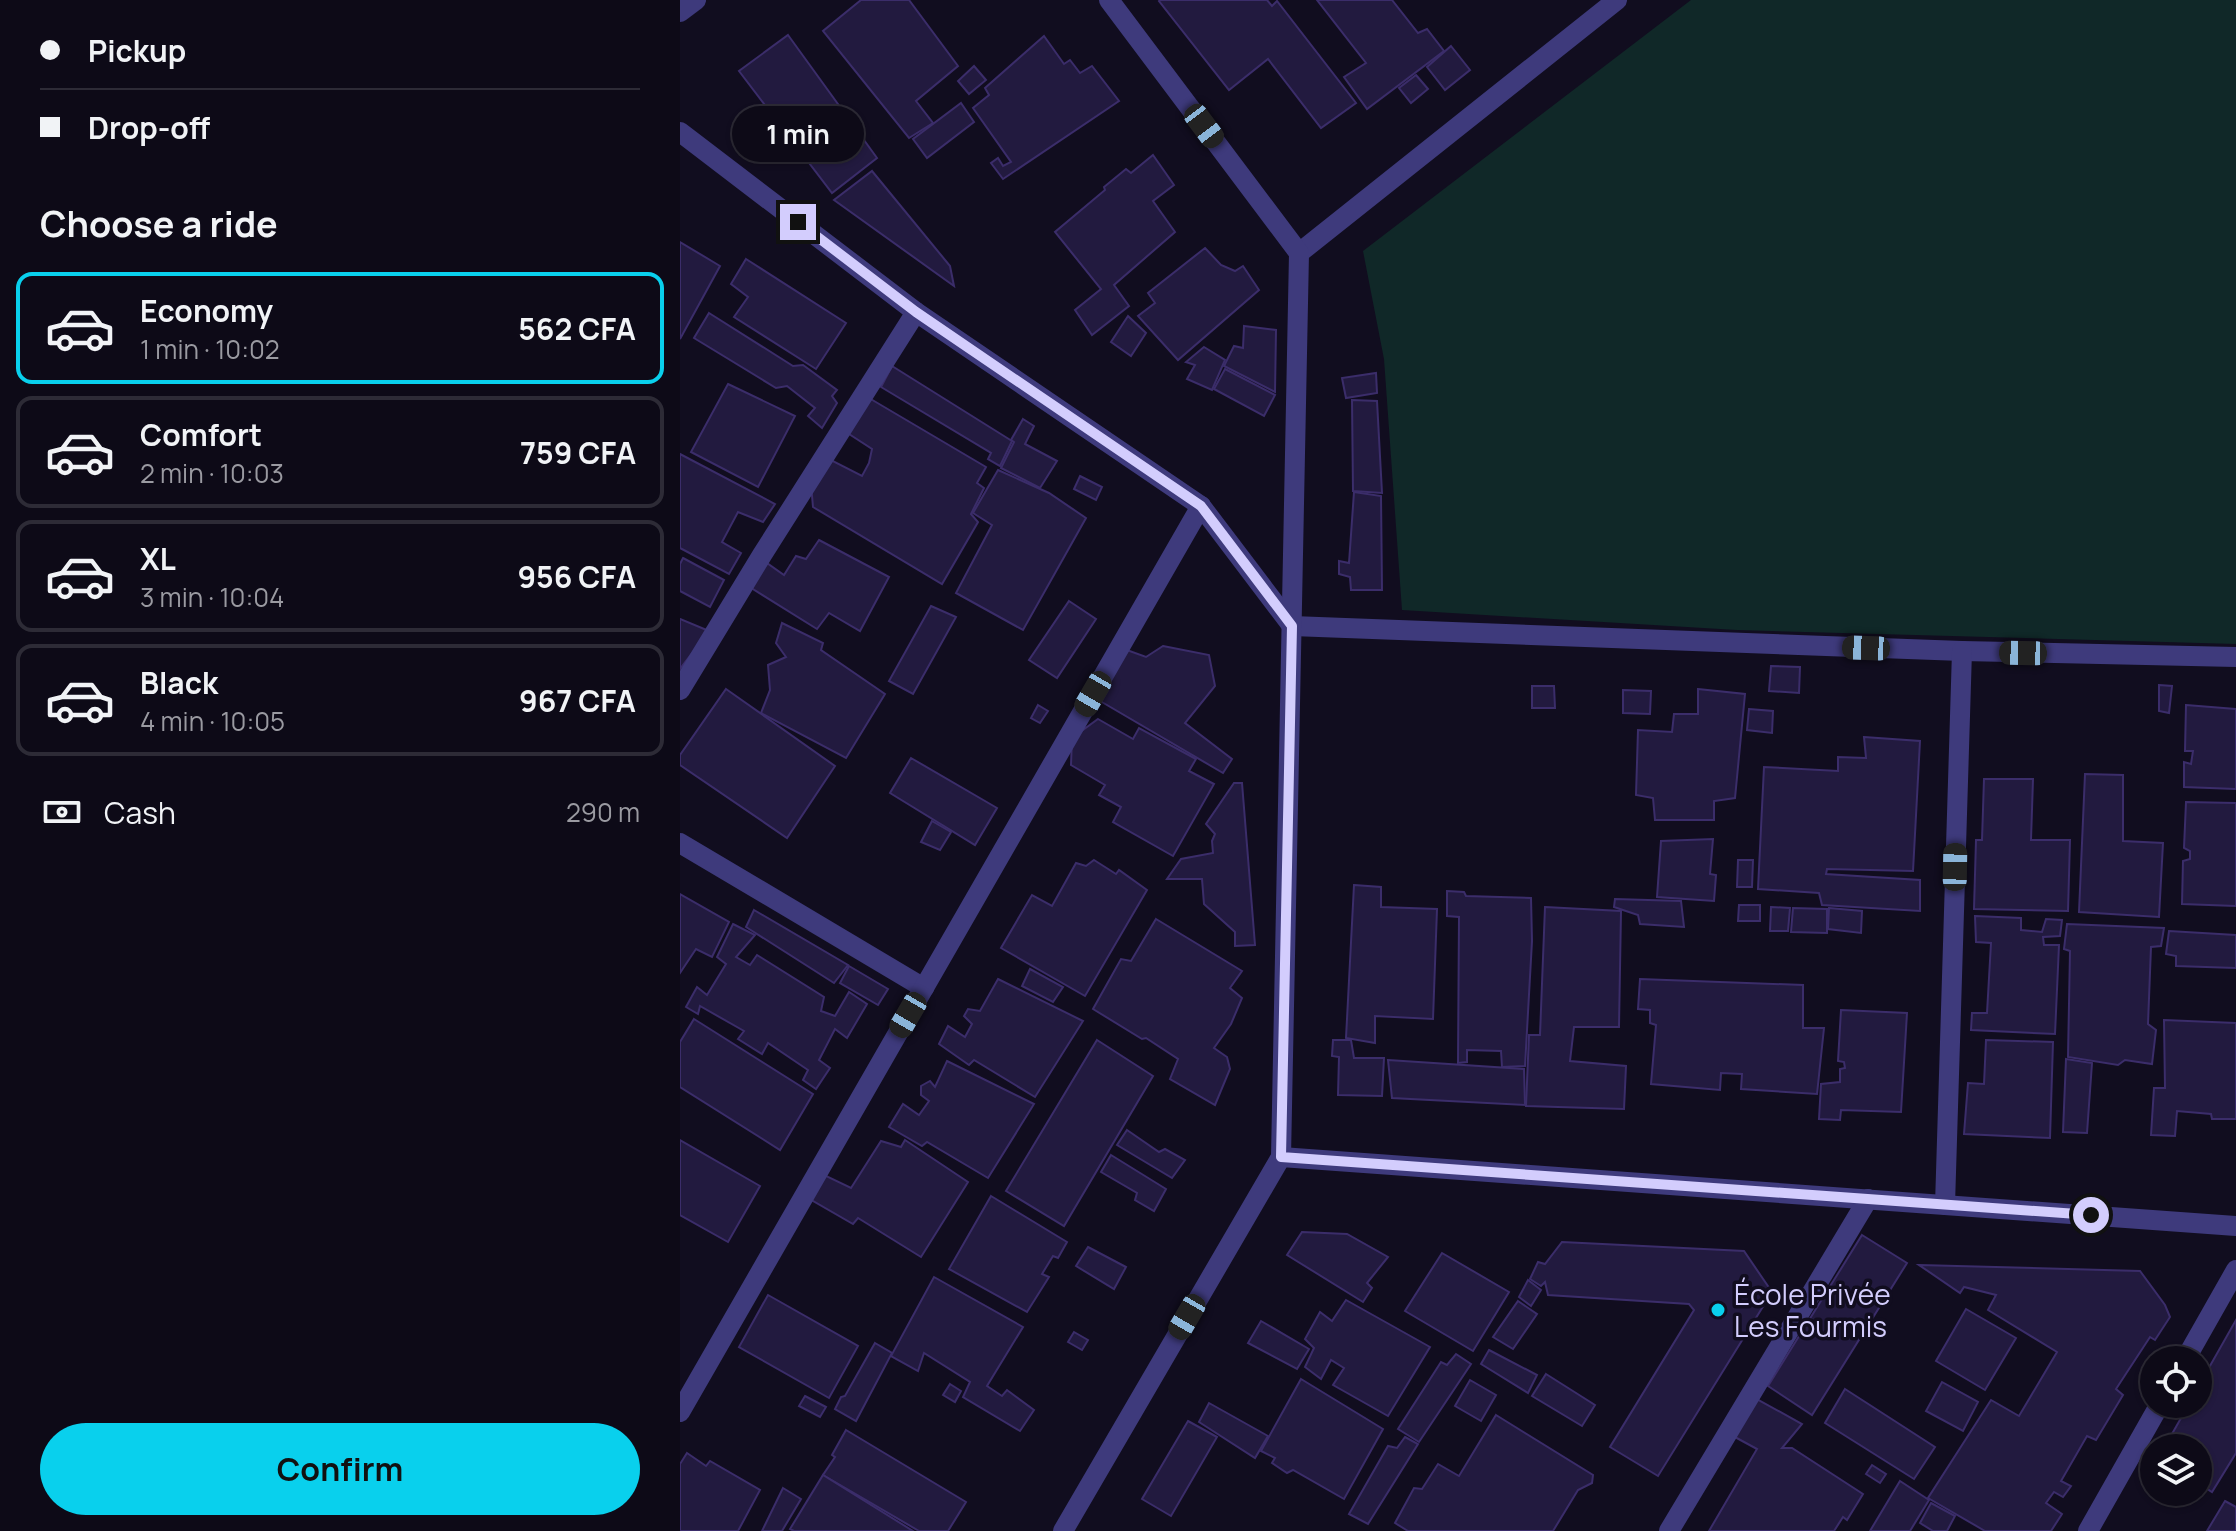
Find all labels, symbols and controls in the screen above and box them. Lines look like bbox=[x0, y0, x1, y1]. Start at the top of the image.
text: Pickup bbox=[88, 30, 186, 71]
car bbox=[1180, 100, 1228, 152]
callout: 1 min bbox=[732, 106, 864, 162]
text: Drop-off bbox=[88, 107, 210, 148]
text: 1 min bbox=[766, 116, 830, 152]
text: Choose a ride bbox=[40, 199, 278, 248]
route end bbox=[780, 204, 816, 240]
text: Economy bbox=[140, 290, 273, 331]
icon: car bbox=[44, 292, 116, 364]
text: 562 CFA bbox=[518, 308, 636, 349]
text: 1 min · 10:02 bbox=[140, 331, 280, 367]
text: Comfort bbox=[140, 414, 262, 455]
icon: car bbox=[44, 416, 116, 488]
text: 759 CFA bbox=[520, 432, 636, 473]
text: 2 min · 10:03 bbox=[140, 455, 284, 491]
text: XL bbox=[140, 538, 176, 579]
icon: car bbox=[44, 540, 116, 612]
text: 956 CFA bbox=[517, 556, 636, 597]
text: 3 min · 10:04 bbox=[140, 579, 284, 615]
car bbox=[1842, 635, 1890, 661]
car bbox=[1999, 641, 2047, 665]
text: Black bbox=[140, 662, 218, 703]
icon: car bbox=[44, 664, 116, 736]
car bbox=[1071, 667, 1115, 721]
text: 967 CFA bbox=[519, 680, 636, 721]
text: 4 min · 10:05 bbox=[140, 703, 285, 739]
icon: cash bbox=[40, 790, 84, 834]
text: Cash bbox=[104, 792, 176, 833]
text: 290 m bbox=[566, 794, 640, 830]
car bbox=[1943, 843, 1967, 891]
car bbox=[886, 988, 930, 1042]
route start bbox=[2073, 1197, 2109, 1233]
place label: École Privée Les Fourmis bbox=[1734, 1275, 1891, 1345]
car bbox=[1165, 1290, 1209, 1344]
marker: École Privée Les Fourmis bbox=[1709, 1301, 1727, 1319]
map controls bbox=[2140, 1346, 2212, 1506]
button: locate bbox=[2140, 1346, 2212, 1418]
button: Confirm bbox=[40, 1423, 640, 1515]
button: layers bbox=[2140, 1434, 2212, 1506]

